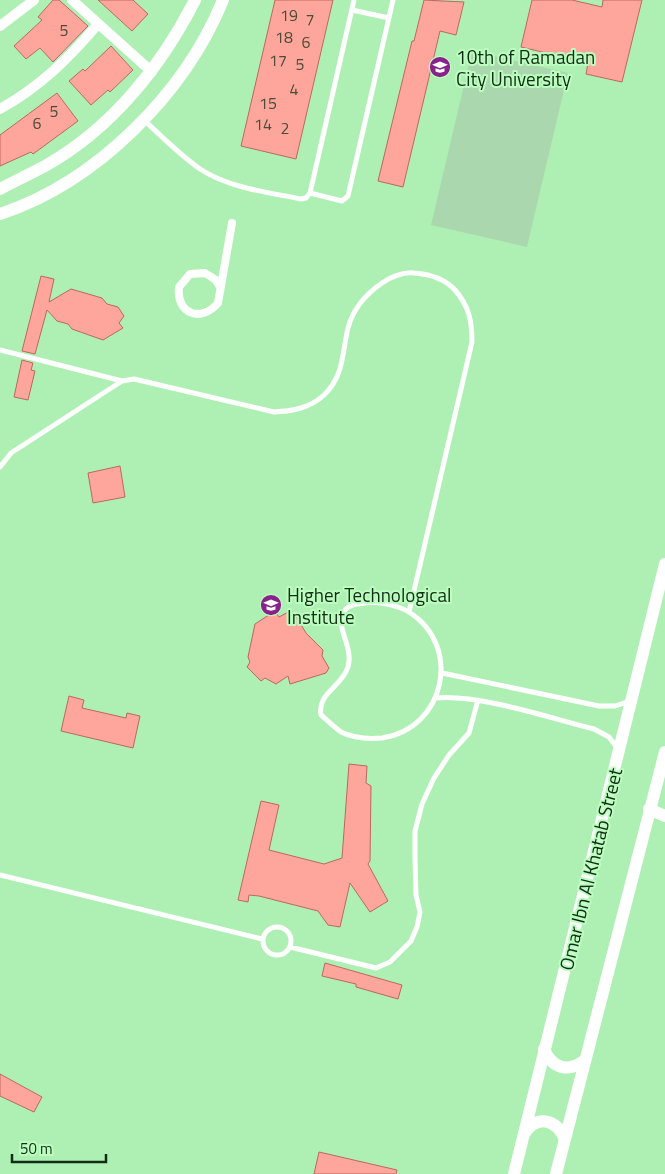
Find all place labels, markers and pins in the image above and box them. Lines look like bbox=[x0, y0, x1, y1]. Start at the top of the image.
place label: 10th of Ramadan City University bbox=[456, 42, 595, 93]
school or university icon: 10th of Ramadan City University bbox=[428, 55, 452, 79]
place label: Higher Technological Institute bbox=[287, 580, 451, 631]
school or university icon: Higher Technological Institute bbox=[259, 593, 283, 617]

